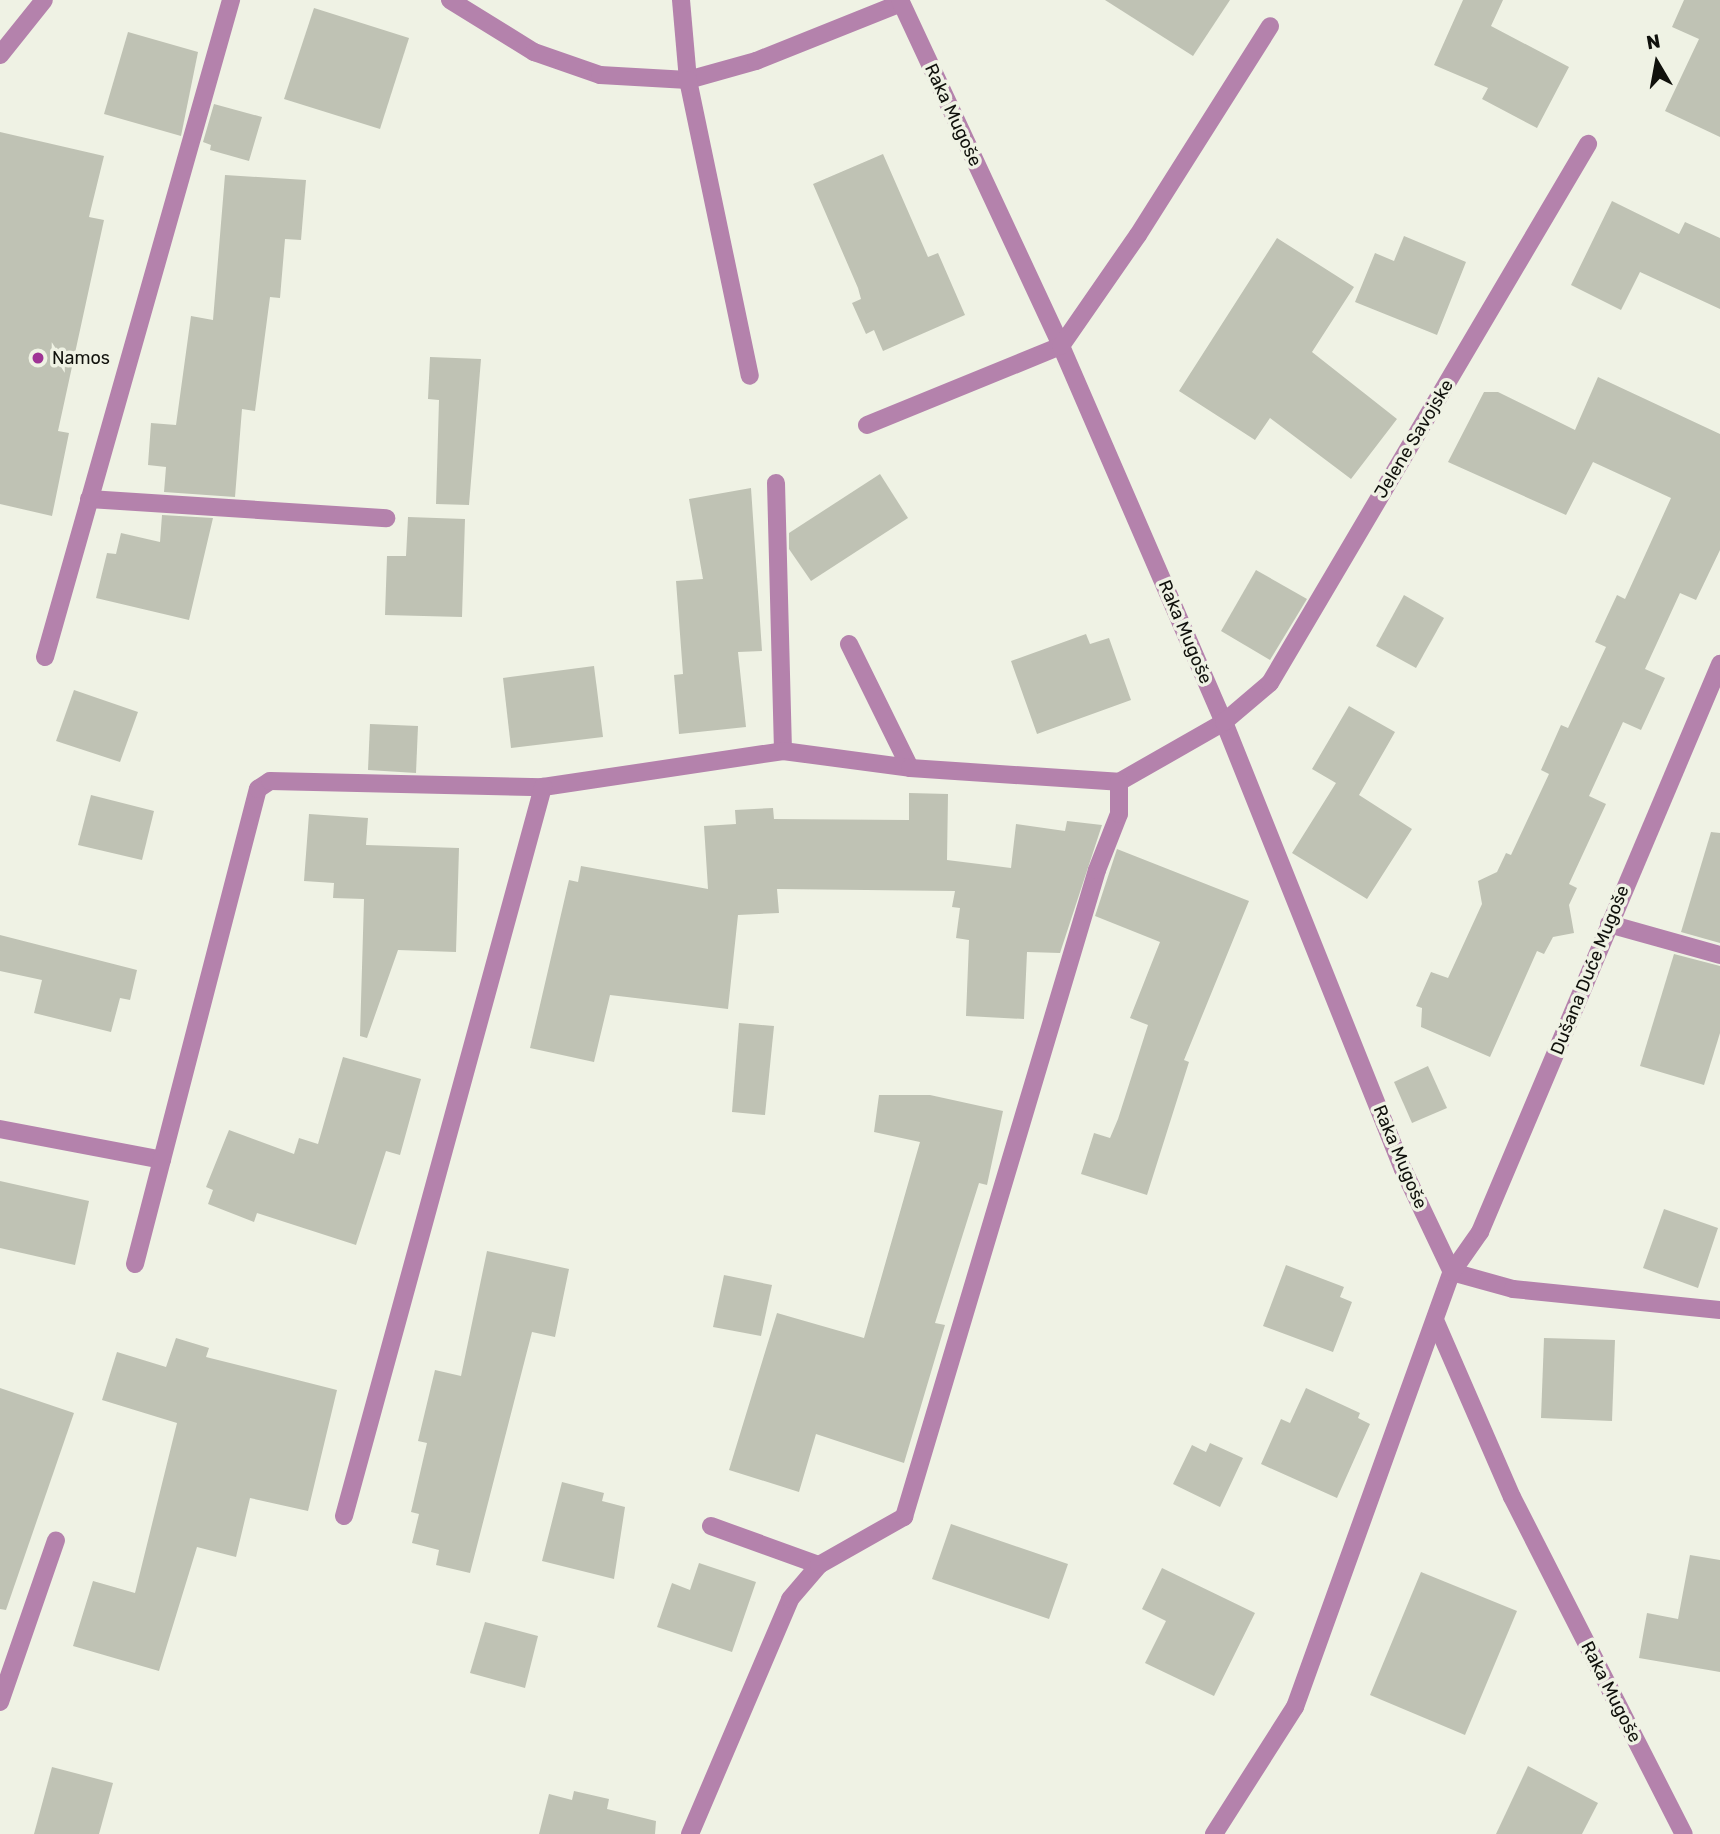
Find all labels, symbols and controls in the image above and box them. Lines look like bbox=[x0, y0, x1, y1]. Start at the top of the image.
north arrow bbox=[1622, 28, 1692, 98]
text: N bbox=[1645, 29, 1662, 54]
street label: Raka Mugoše bbox=[920, 60, 986, 170]
place label: Namos bbox=[52, 347, 110, 369]
marker: Namos bbox=[30, 350, 46, 366]
street label: Jelene Savojske bbox=[1370, 376, 1458, 502]
street label: Raka Mugoše bbox=[1153, 577, 1217, 687]
street label: Dušana Duće Mugoše bbox=[1546, 882, 1634, 1058]
street label: Raka Mugoše bbox=[1368, 1102, 1432, 1212]
street label: Raka Mugoše bbox=[1576, 1638, 1646, 1746]

